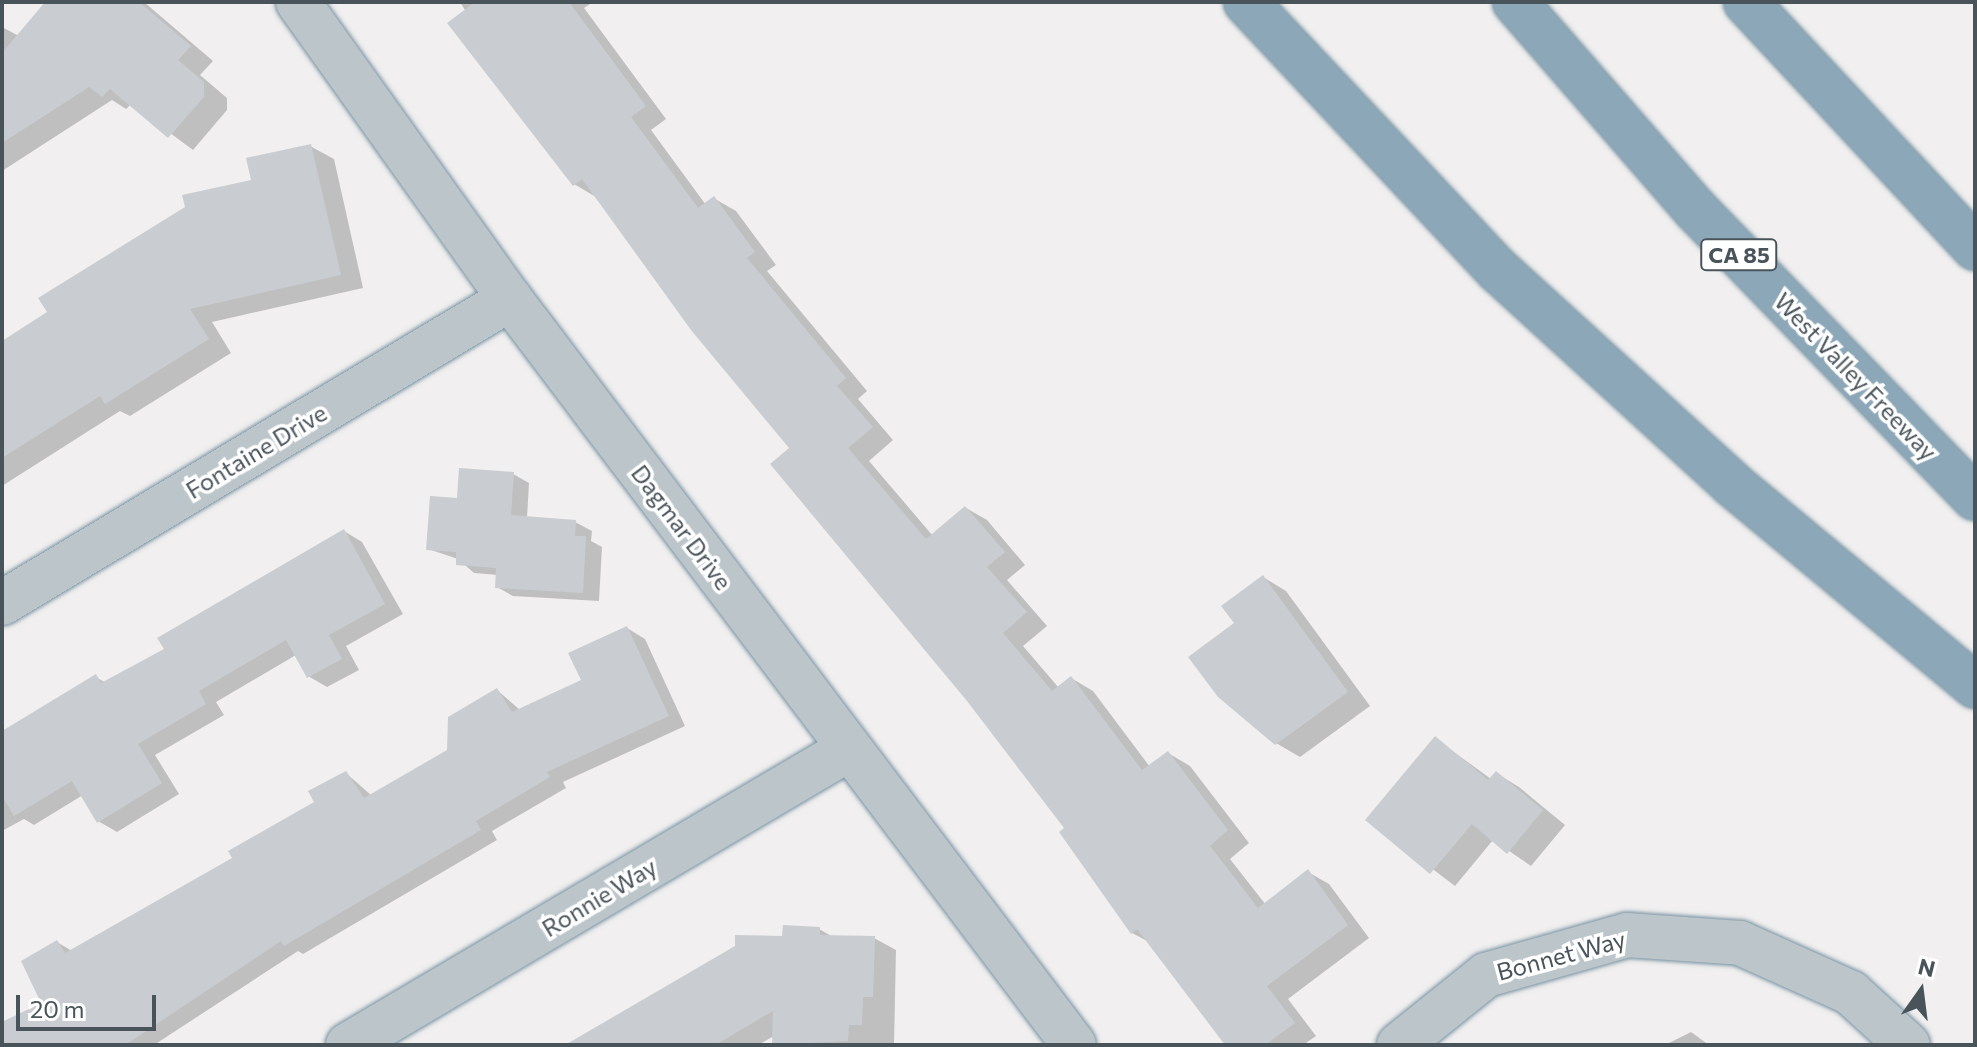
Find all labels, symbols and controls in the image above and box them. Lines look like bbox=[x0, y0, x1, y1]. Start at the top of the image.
road number: CA 85 bbox=[1699, 237, 1779, 273]
street label: West Valley Freeway bbox=[1769, 286, 1943, 466]
street label: Fontaine Drive bbox=[180, 398, 332, 504]
street label: Dagmar Drive bbox=[626, 459, 738, 595]
street label: Ronnie Way bbox=[537, 852, 661, 942]
street label: Bonnet Way bbox=[1493, 924, 1629, 986]
north arrow bbox=[1881, 951, 1961, 1031]
text: N bbox=[1916, 952, 1938, 982]
scale bar bbox=[20, 979, 160, 1029]
text: 20 m bbox=[30, 994, 84, 1023]

